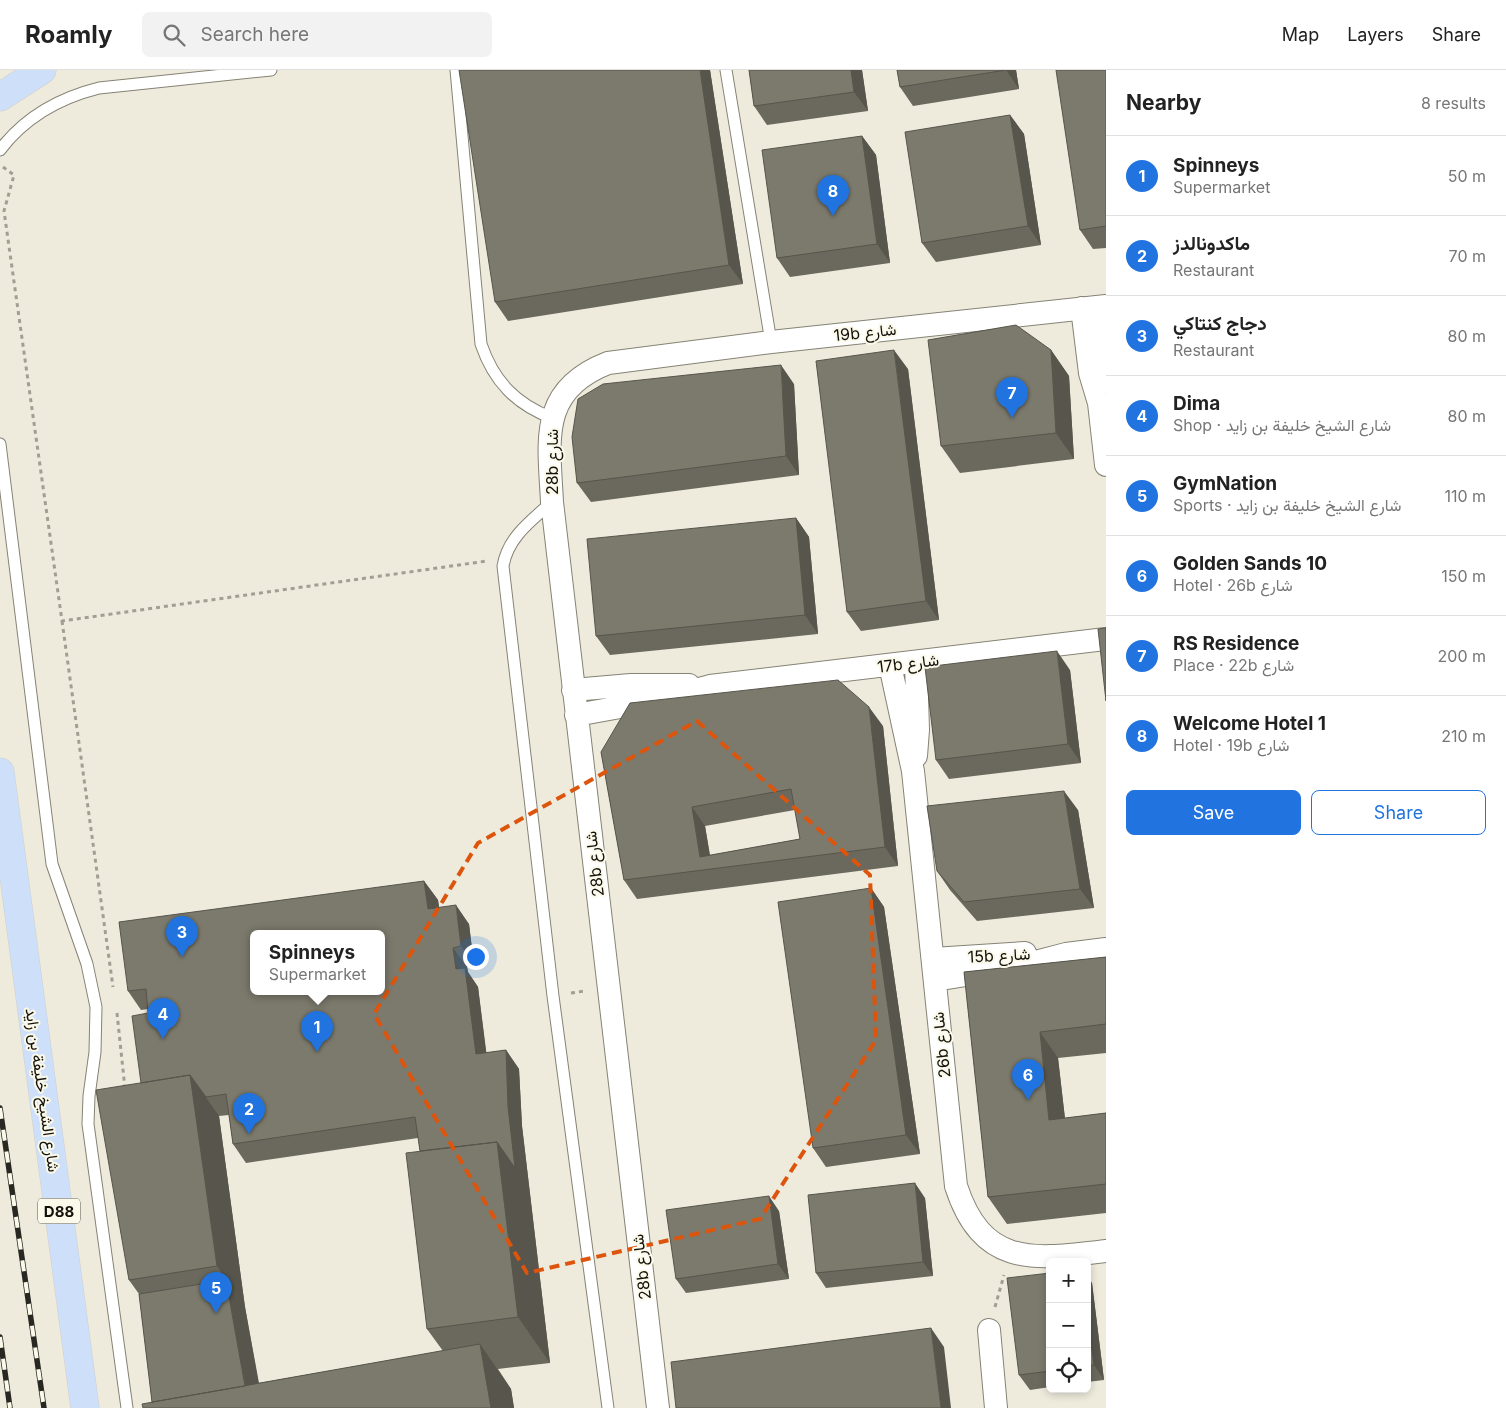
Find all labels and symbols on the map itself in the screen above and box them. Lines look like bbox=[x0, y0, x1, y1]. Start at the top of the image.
pin: 8 bbox=[817, 175, 849, 216]
street label: 19b شارع bbox=[833, 319, 898, 347]
pin: 7 bbox=[996, 377, 1028, 418]
street label: 28b شارع bbox=[542, 429, 564, 495]
street label: 17b شارع bbox=[876, 649, 940, 679]
street label: 28b شارع bbox=[580, 830, 610, 898]
pin: 3 bbox=[166, 916, 198, 957]
street label: 15b شارع bbox=[967, 943, 1031, 969]
your location bbox=[463, 944, 489, 970]
pin: 4 bbox=[147, 998, 179, 1039]
street label: شارع الشيخ خليفة بن زايد bbox=[20, 1007, 64, 1174]
pin: 1 bbox=[301, 1011, 333, 1052]
street label: 26b شارع bbox=[928, 1011, 956, 1079]
pin: 6 bbox=[1012, 1059, 1044, 1100]
pin: 2 bbox=[233, 1093, 265, 1134]
road number: D88 bbox=[38, 1198, 80, 1224]
street label: 28b شارع bbox=[627, 1233, 657, 1301]
pin: 5 bbox=[200, 1272, 232, 1313]

